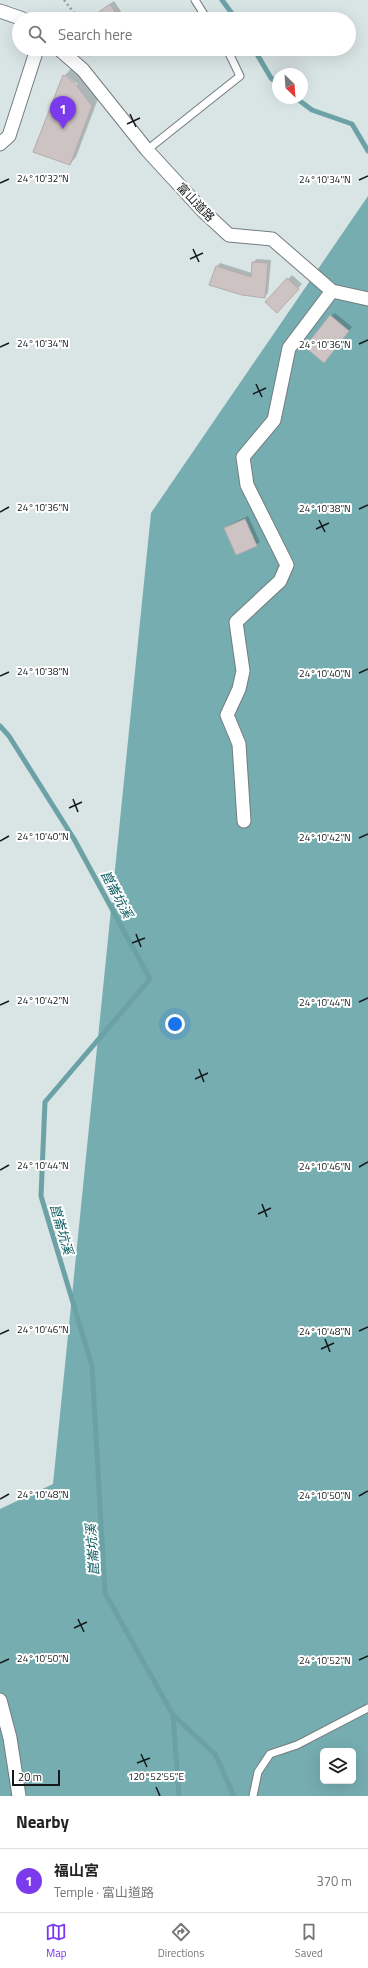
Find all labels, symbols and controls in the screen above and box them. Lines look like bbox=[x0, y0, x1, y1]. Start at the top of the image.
search box bbox=[12, 12, 356, 56]
icon: search bbox=[26, 23, 48, 45]
text: Search here bbox=[58, 23, 132, 46]
north arrow bbox=[272, 68, 308, 104]
pin: 1 bbox=[50, 96, 76, 129]
text: 24°10'32"N bbox=[17, 171, 69, 186]
text: 24°10'34"N bbox=[299, 172, 351, 187]
street label: 富山道路 bbox=[172, 178, 220, 226]
text: 24°10'34"N bbox=[17, 336, 69, 351]
text: 24°10'36"N bbox=[299, 337, 351, 352]
text: 24°10'36"N bbox=[17, 500, 69, 515]
text: 24°10'38"N bbox=[299, 501, 351, 516]
text: 24°10'38"N bbox=[17, 664, 69, 679]
text: 24°10'40"N bbox=[299, 666, 351, 681]
text: 24°10'40"N bbox=[17, 829, 69, 844]
text: 24°10'42"N bbox=[299, 830, 351, 845]
water label: 崑崙坑溪 bbox=[96, 866, 139, 923]
text: 24°10'42"N bbox=[17, 993, 69, 1008]
text: 24°10'44"N bbox=[299, 995, 351, 1010]
your location bbox=[165, 1014, 185, 1034]
text: 24°10'44"N bbox=[17, 1158, 69, 1173]
text: 24°10'46"N bbox=[299, 1159, 351, 1174]
water label: 崑崙坑溪 bbox=[45, 1201, 79, 1259]
text: 24°10'46"N bbox=[17, 1322, 69, 1337]
text: 24°10'48"N bbox=[299, 1324, 351, 1339]
text: 24°10'48"N bbox=[17, 1487, 69, 1502]
text: 24°10'50"N bbox=[299, 1488, 351, 1503]
water label: 崑崙坑溪 bbox=[80, 1521, 104, 1577]
text: 24°10'50"N bbox=[17, 1651, 69, 1666]
text: 24°10'52"N bbox=[299, 1653, 351, 1668]
map controls bbox=[320, 1748, 356, 1784]
button: layers bbox=[320, 1748, 356, 1784]
scale bar bbox=[12, 1768, 60, 1787]
text: 20 m bbox=[18, 1769, 42, 1785]
text: 120°52'55"E bbox=[128, 1769, 185, 1784]
text: Nearby bbox=[16, 1809, 69, 1835]
text: 福山宮 bbox=[54, 1859, 99, 1882]
text: 1 bbox=[25, 1871, 33, 1891]
text: 370 m bbox=[316, 1871, 352, 1891]
text: Temple · 富山道路 bbox=[54, 1882, 154, 1902]
tab: Map bbox=[45, 1921, 67, 1961]
tab: Directions bbox=[158, 1921, 204, 1961]
tab: Saved bbox=[295, 1921, 323, 1961]

